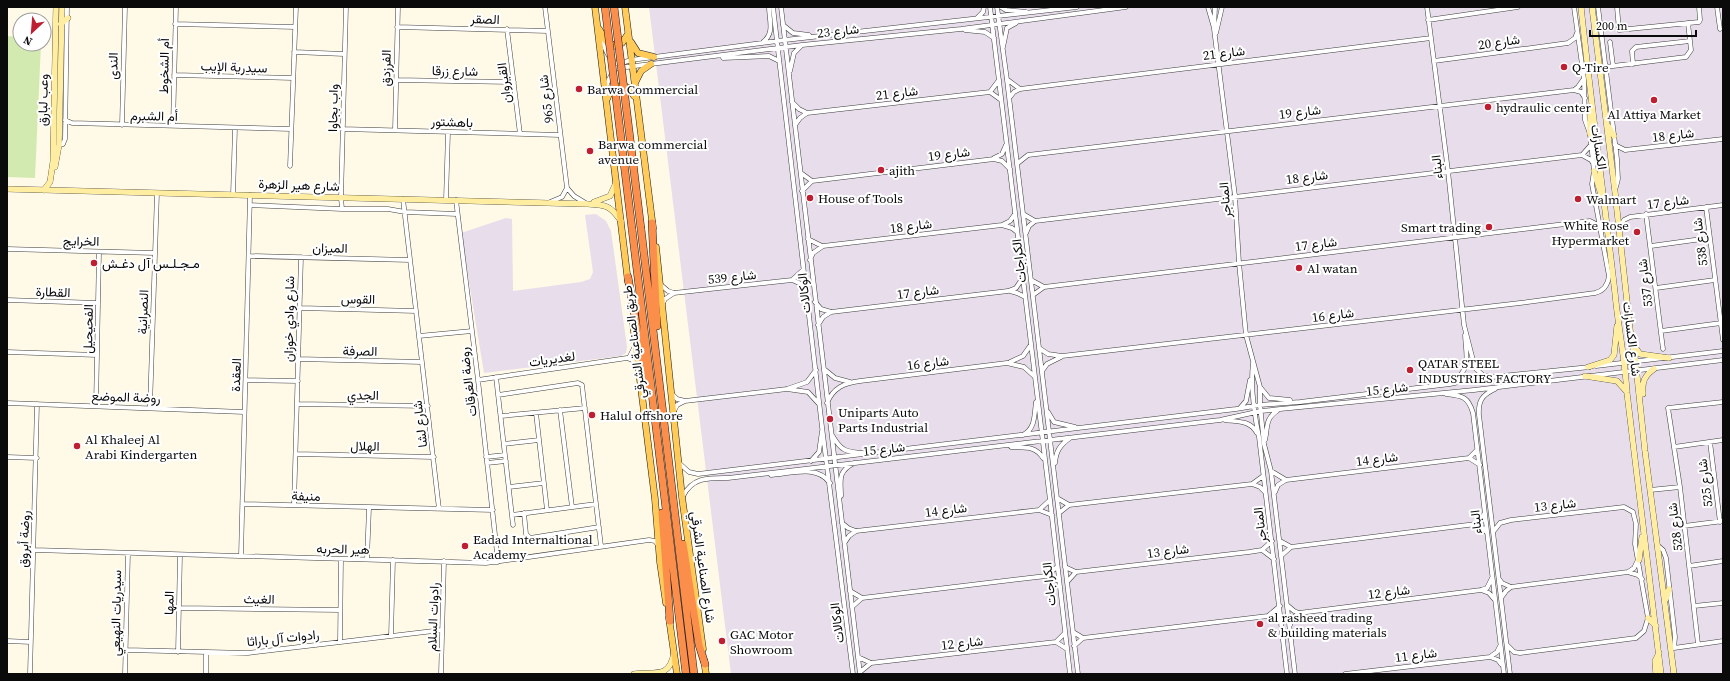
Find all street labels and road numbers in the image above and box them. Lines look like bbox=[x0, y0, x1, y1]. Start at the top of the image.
street label: الصقر bbox=[469, 10, 500, 28]
street label: شارع 23 bbox=[816, 20, 860, 43]
street label: شارع 20 bbox=[1477, 31, 1521, 54]
street label: أم الشخوط bbox=[155, 38, 173, 94]
street label: شارع 21 bbox=[1202, 42, 1246, 65]
street label: الفرزدق bbox=[377, 49, 395, 87]
street label: الندى bbox=[104, 52, 122, 80]
street label: سيدرية الإيب bbox=[200, 57, 268, 78]
street label: شارع زرقا bbox=[432, 62, 478, 81]
street label: القيروان bbox=[493, 62, 515, 104]
street label: وعب لبارق bbox=[34, 73, 52, 126]
street label: شارع 965 bbox=[535, 74, 558, 124]
street label: شارع 21 bbox=[875, 82, 919, 105]
street label: واب بجاوا bbox=[324, 84, 342, 132]
street label: شارع 19 bbox=[1278, 101, 1322, 124]
street label: أم الشبرم bbox=[130, 107, 178, 125]
street label: باهشتور bbox=[430, 113, 474, 131]
street label: الكسارات bbox=[1587, 123, 1611, 171]
street label: شارع 18 bbox=[1651, 124, 1695, 147]
street label: شارع 19 bbox=[927, 143, 971, 166]
street label: البناء bbox=[1427, 154, 1447, 180]
street label: شارع 18 bbox=[1285, 166, 1329, 189]
street label: شارع هير الزهرة bbox=[258, 175, 340, 196]
street label: المناجر bbox=[1215, 181, 1235, 220]
street label: شارع 17 bbox=[1646, 191, 1690, 214]
street label: شارع 18 bbox=[889, 215, 933, 238]
street label: شارع 538 bbox=[1689, 217, 1712, 267]
street label: الخرايج bbox=[63, 232, 99, 251]
street label: شارع 17 bbox=[1294, 233, 1338, 256]
street label: الكراجات bbox=[1008, 238, 1030, 284]
street label: الميزان bbox=[312, 239, 348, 257]
street label: شارع 537 bbox=[1634, 258, 1657, 308]
street label: شارع 539 bbox=[707, 266, 757, 289]
street label: الوكالات bbox=[793, 272, 815, 314]
street label: شارع وادي خوزان bbox=[280, 276, 300, 362]
street label: شارع 17 bbox=[896, 281, 940, 304]
street label: القطارة bbox=[35, 283, 71, 301]
street label: طريق الصناعية الشرقي bbox=[619, 284, 651, 400]
street label: النصرانية bbox=[134, 289, 152, 335]
street label: القوس bbox=[341, 290, 375, 308]
street label: شارع الكسارات bbox=[1618, 301, 1645, 377]
street label: الفحيحيل bbox=[79, 304, 97, 354]
street label: شارع 16 bbox=[1311, 304, 1355, 327]
street label: الصرفة bbox=[342, 342, 378, 360]
street label: روضة الغرقات bbox=[455, 346, 481, 418]
street label: لغديريات bbox=[528, 347, 576, 371]
street label: شارع 16 bbox=[906, 352, 950, 375]
street label: العقدة bbox=[227, 358, 245, 392]
street label: شارع 15 bbox=[1365, 378, 1409, 401]
street label: الجدي bbox=[347, 386, 379, 406]
street label: روضة الموضع bbox=[91, 387, 161, 408]
street label: شارع لشا bbox=[409, 399, 432, 449]
street label: الهلال bbox=[350, 437, 380, 455]
street label: شارع 15 bbox=[862, 438, 906, 461]
street label: شارع 14 bbox=[1355, 448, 1399, 471]
street label: شارع 525 bbox=[1694, 458, 1717, 508]
street label: منيفة bbox=[291, 487, 321, 505]
street label: شارع 13 bbox=[1533, 494, 1577, 517]
street label: شارع 14 bbox=[924, 499, 968, 522]
street label: شارع 528 bbox=[1664, 502, 1687, 552]
street label: المناجر bbox=[1249, 506, 1271, 545]
street label: البناء bbox=[1466, 509, 1486, 535]
street label: روضة أبروق bbox=[15, 510, 33, 568]
street label: شارع الصناعية الشرقي bbox=[685, 510, 719, 624]
street label: هير الحربه bbox=[316, 540, 370, 558]
street label: شارع 13 bbox=[1146, 540, 1190, 563]
street label: الكراجات bbox=[1038, 561, 1060, 607]
street label: سيدريات النهيعي bbox=[107, 570, 127, 656]
street label: شارع 12 bbox=[1367, 581, 1411, 604]
street label: رادوات السلام bbox=[423, 582, 443, 652]
street label: الغيث bbox=[243, 590, 275, 608]
street label: المها bbox=[160, 591, 178, 615]
street label: الوكالات bbox=[826, 602, 848, 644]
street label: رادوات آل باراثا bbox=[246, 626, 320, 650]
street label: شارع 12 bbox=[940, 632, 984, 655]
street label: شارع 11 bbox=[1394, 644, 1438, 667]

